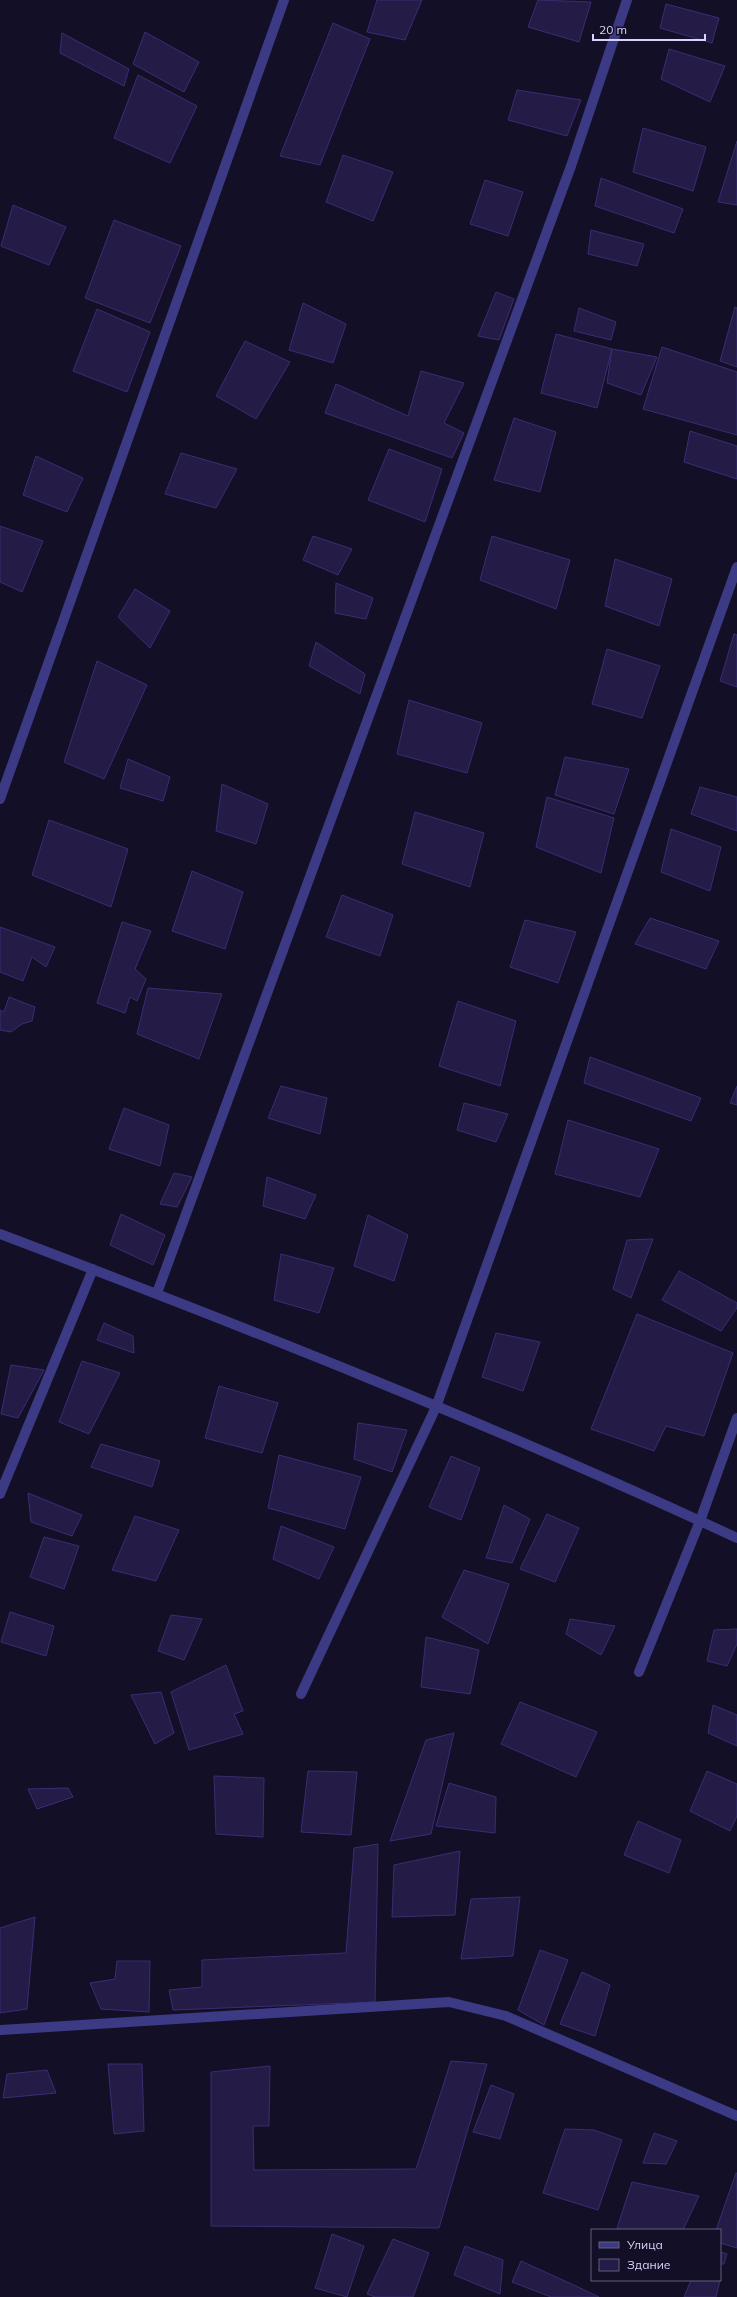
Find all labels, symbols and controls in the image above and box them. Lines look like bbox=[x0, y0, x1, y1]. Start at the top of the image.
scale bar bbox=[593, 16, 705, 42]
text: 20 m bbox=[599, 22, 627, 37]
legend bbox=[591, 2229, 721, 2281]
text: Улица bbox=[626, 2237, 663, 2252]
text: Здание bbox=[627, 2257, 671, 2272]

